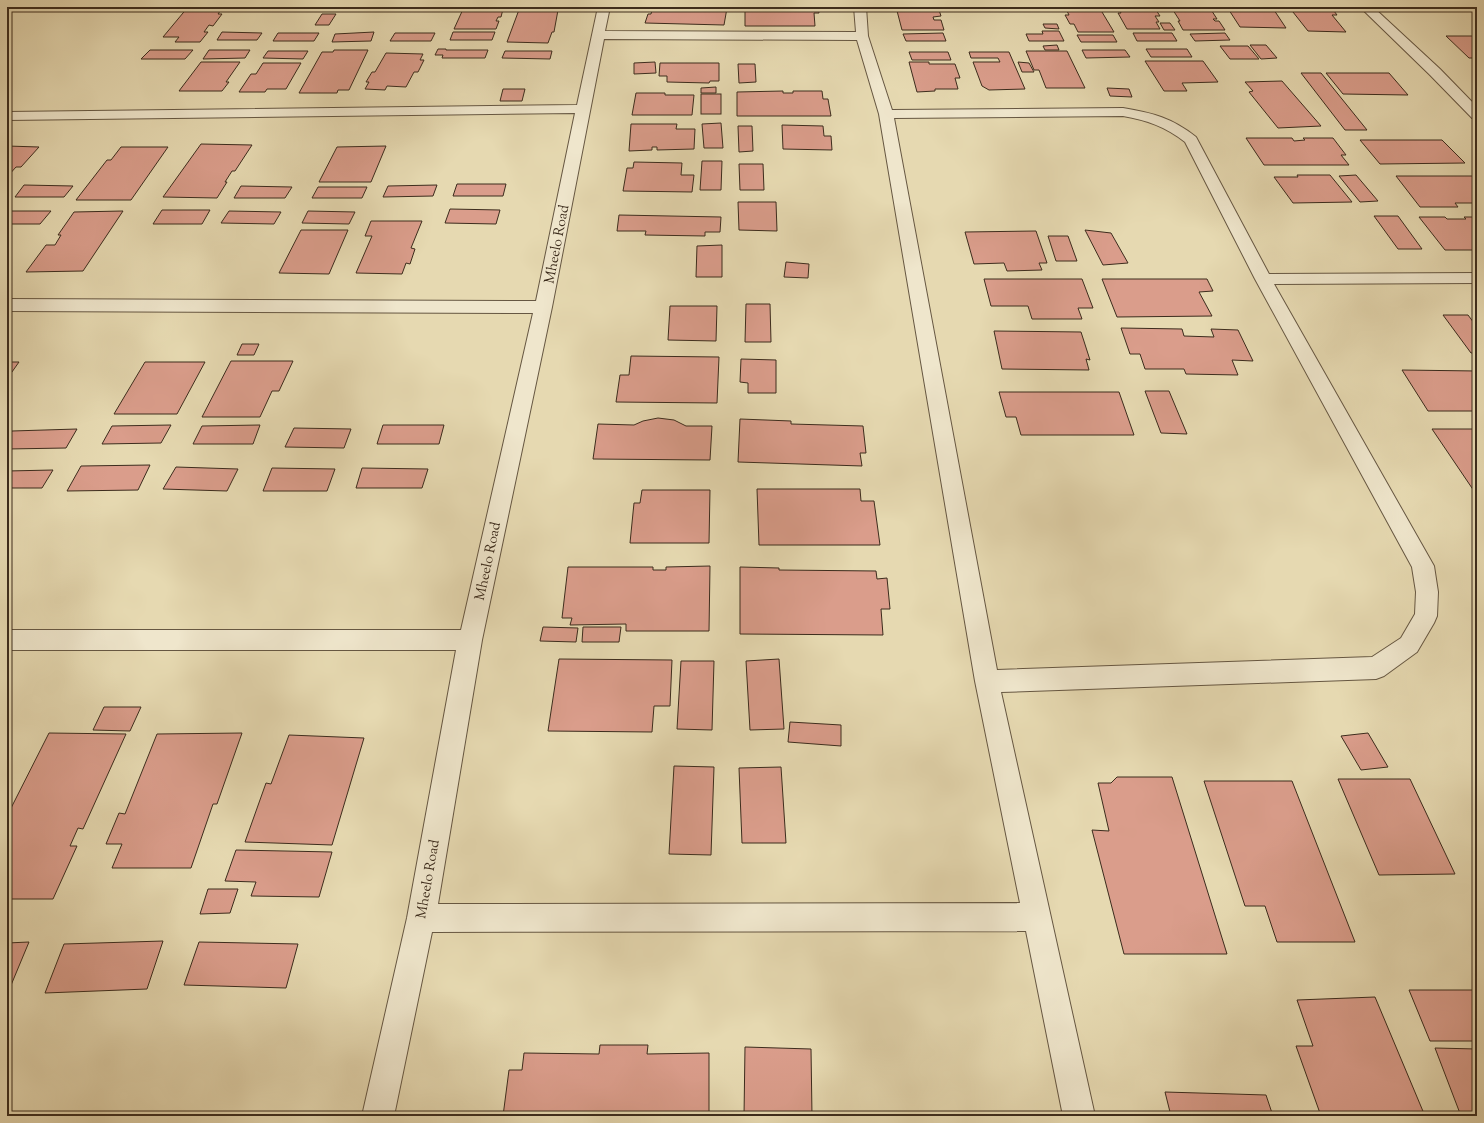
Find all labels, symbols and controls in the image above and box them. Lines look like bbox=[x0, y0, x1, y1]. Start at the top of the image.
street label: Mheelo Road bbox=[541, 203, 575, 285]
street label: Mheelo Road bbox=[471, 520, 507, 603]
street label: Mheelo Road bbox=[412, 838, 446, 920]

